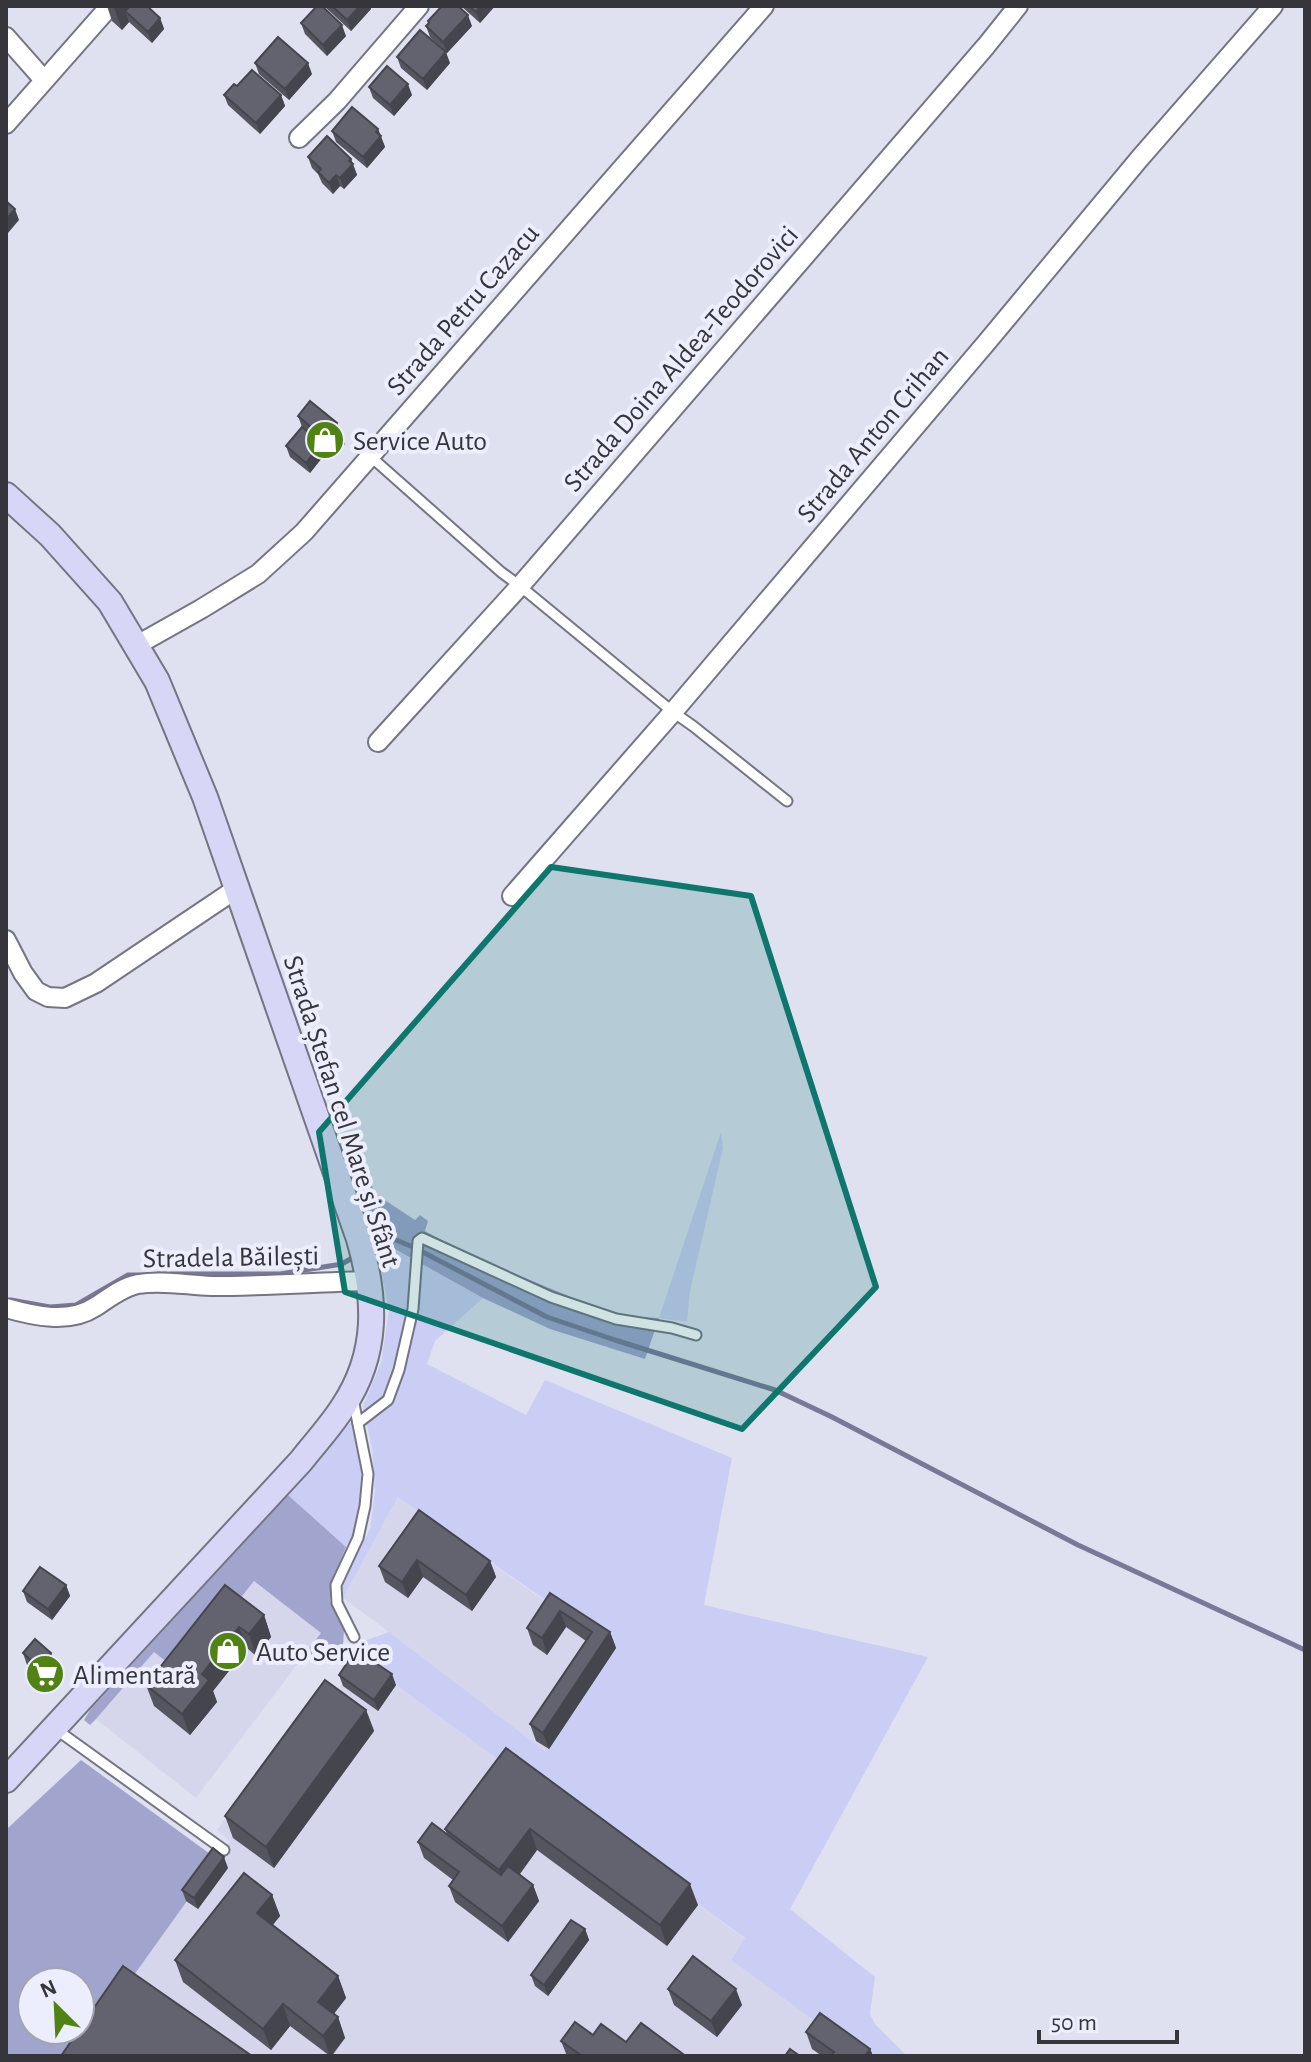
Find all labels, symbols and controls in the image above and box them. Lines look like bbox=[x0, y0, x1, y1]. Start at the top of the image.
street label: Strada Petru Cazacu bbox=[382, 220, 545, 401]
street label: Strada Doina Aldea-Teodorovici bbox=[559, 221, 804, 497]
street label: Strada Anton Crihan bbox=[792, 342, 955, 528]
shop icon: Service Auto bbox=[304, 419, 346, 461]
place label: Service Auto bbox=[353, 428, 487, 456]
street label: Strada Ștefan cel Mare și Sfânt bbox=[276, 952, 405, 1271]
street label: Stradela Băilești bbox=[143, 1242, 319, 1275]
shop icon: Auto Service bbox=[207, 1630, 249, 1672]
place label: Auto Service bbox=[256, 1639, 390, 1667]
supermarket icon: Alimentară bbox=[24, 1653, 66, 1695]
place label: Alimentară bbox=[73, 1662, 196, 1690]
north arrow bbox=[16, 1966, 96, 2046]
text: N bbox=[37, 1975, 60, 2002]
scale bar bbox=[1039, 1994, 1177, 2044]
text: 50 m bbox=[1051, 2011, 1097, 2035]

